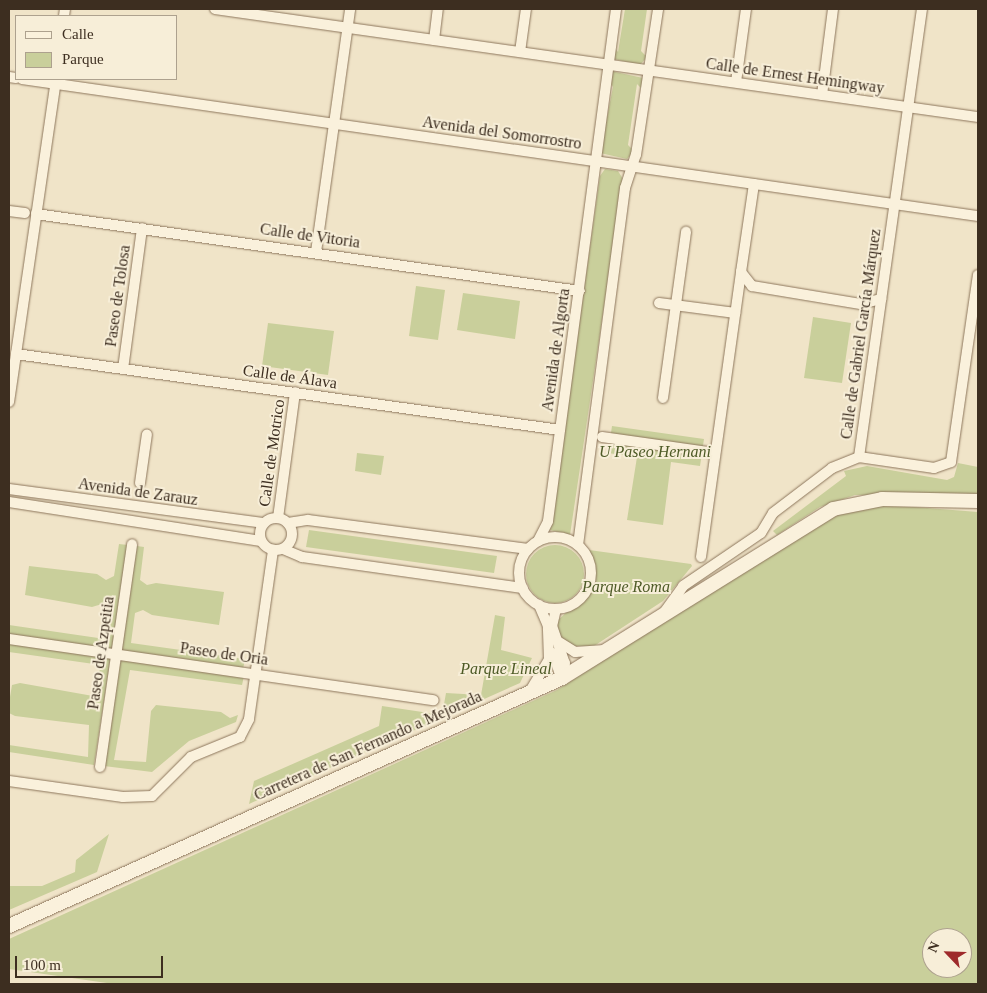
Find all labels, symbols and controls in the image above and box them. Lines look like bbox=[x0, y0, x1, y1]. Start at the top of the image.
legend bbox=[15, 15, 178, 80]
text: Calle bbox=[62, 26, 94, 42]
text: Parque bbox=[62, 51, 104, 67]
street label: Calle de Ernest Hemingway bbox=[705, 54, 885, 98]
street label: Avenida del Somorrostro bbox=[421, 112, 583, 154]
street label: Calle de Vitoria bbox=[259, 219, 361, 253]
street label: Calle de Gabriel García Márquez bbox=[837, 228, 885, 440]
street label: Paseo de Tolosa bbox=[101, 244, 135, 348]
street label: Avenida de Algorta bbox=[538, 287, 574, 413]
street label: Calle de Álava bbox=[242, 361, 338, 393]
street label: Calle de Motrico bbox=[255, 398, 289, 508]
park label: U Paseo Hernani bbox=[599, 442, 711, 462]
street label: Avenida de Zarauz bbox=[77, 474, 199, 510]
park label: Parque Roma bbox=[582, 577, 670, 597]
street label: Paseo de Azpeitia bbox=[84, 595, 118, 711]
street label: Paseo de Oria bbox=[179, 638, 269, 670]
park label: Parque Lineal bbox=[460, 659, 552, 679]
street label: Carretera de San Fernando a Mejorada bbox=[251, 687, 485, 805]
north arrow bbox=[922, 928, 972, 978]
text: N bbox=[925, 939, 943, 955]
scale bar bbox=[18, 946, 165, 978]
text: 100 m bbox=[23, 957, 61, 973]

